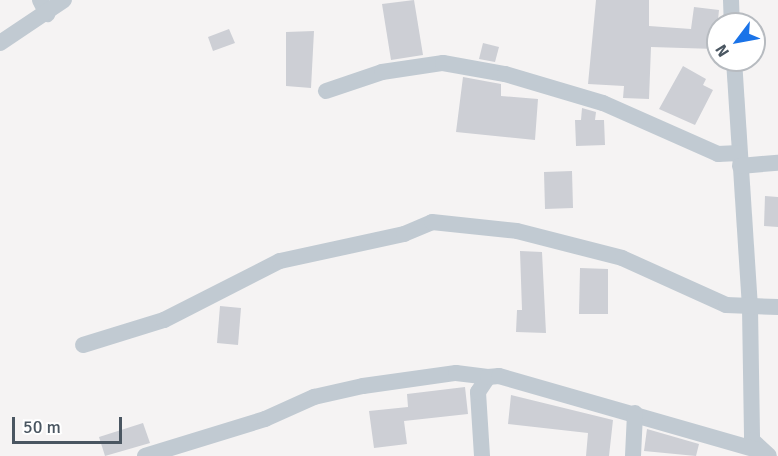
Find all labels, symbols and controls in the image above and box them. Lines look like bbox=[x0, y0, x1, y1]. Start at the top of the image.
north arrow bbox=[706, 12, 766, 72]
text: N bbox=[711, 40, 734, 61]
scale bar bbox=[15, 405, 124, 443]
text: 50 m bbox=[23, 416, 61, 438]

